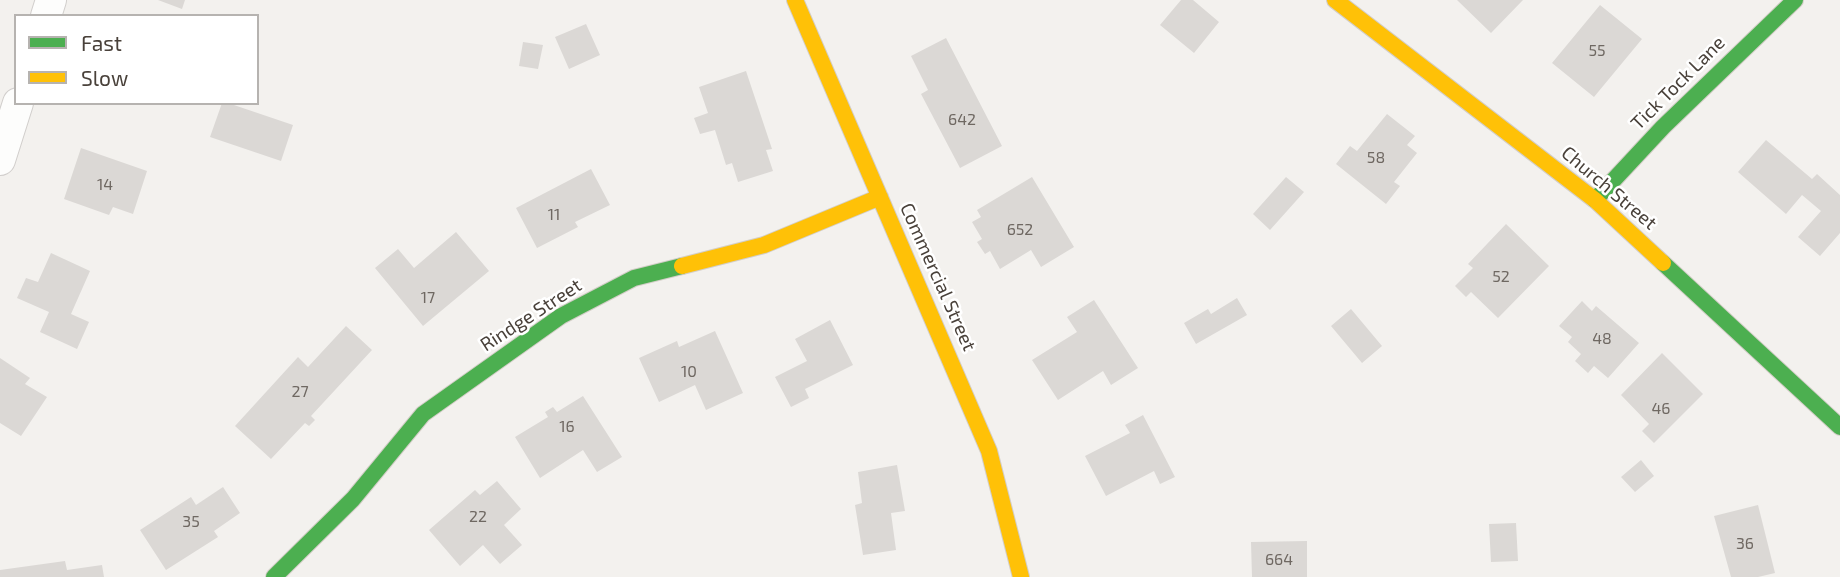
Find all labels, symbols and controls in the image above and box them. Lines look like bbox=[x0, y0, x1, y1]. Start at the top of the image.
legend bbox=[14, 14, 259, 105]
text: Fast bbox=[81, 30, 122, 55]
street label: Tick Tock Lane bbox=[1626, 31, 1730, 135]
house number: 55 bbox=[1588, 41, 1606, 61]
text: Slow bbox=[81, 65, 128, 90]
house number: 642 bbox=[948, 110, 976, 130]
street label: Church Street bbox=[1557, 142, 1661, 234]
house number: 58 bbox=[1367, 148, 1385, 168]
house number: 14 bbox=[97, 175, 113, 195]
street label: Commercial Street bbox=[895, 199, 981, 355]
house number: 11 bbox=[548, 205, 560, 225]
house number: 652 bbox=[1007, 220, 1033, 240]
house number: 52 bbox=[1492, 267, 1510, 287]
street label: Rindge Street bbox=[476, 274, 586, 356]
house number: 17 bbox=[421, 288, 435, 308]
house number: 48 bbox=[1592, 329, 1612, 349]
house number: 10 bbox=[681, 362, 697, 382]
house number: 27 bbox=[291, 382, 309, 402]
house number: 46 bbox=[1652, 399, 1670, 419]
house number: 16 bbox=[559, 417, 575, 437]
house number: 22 bbox=[469, 507, 487, 527]
house number: 35 bbox=[182, 512, 200, 532]
house number: 36 bbox=[1736, 534, 1754, 554]
house number: 664 bbox=[1265, 550, 1293, 570]

